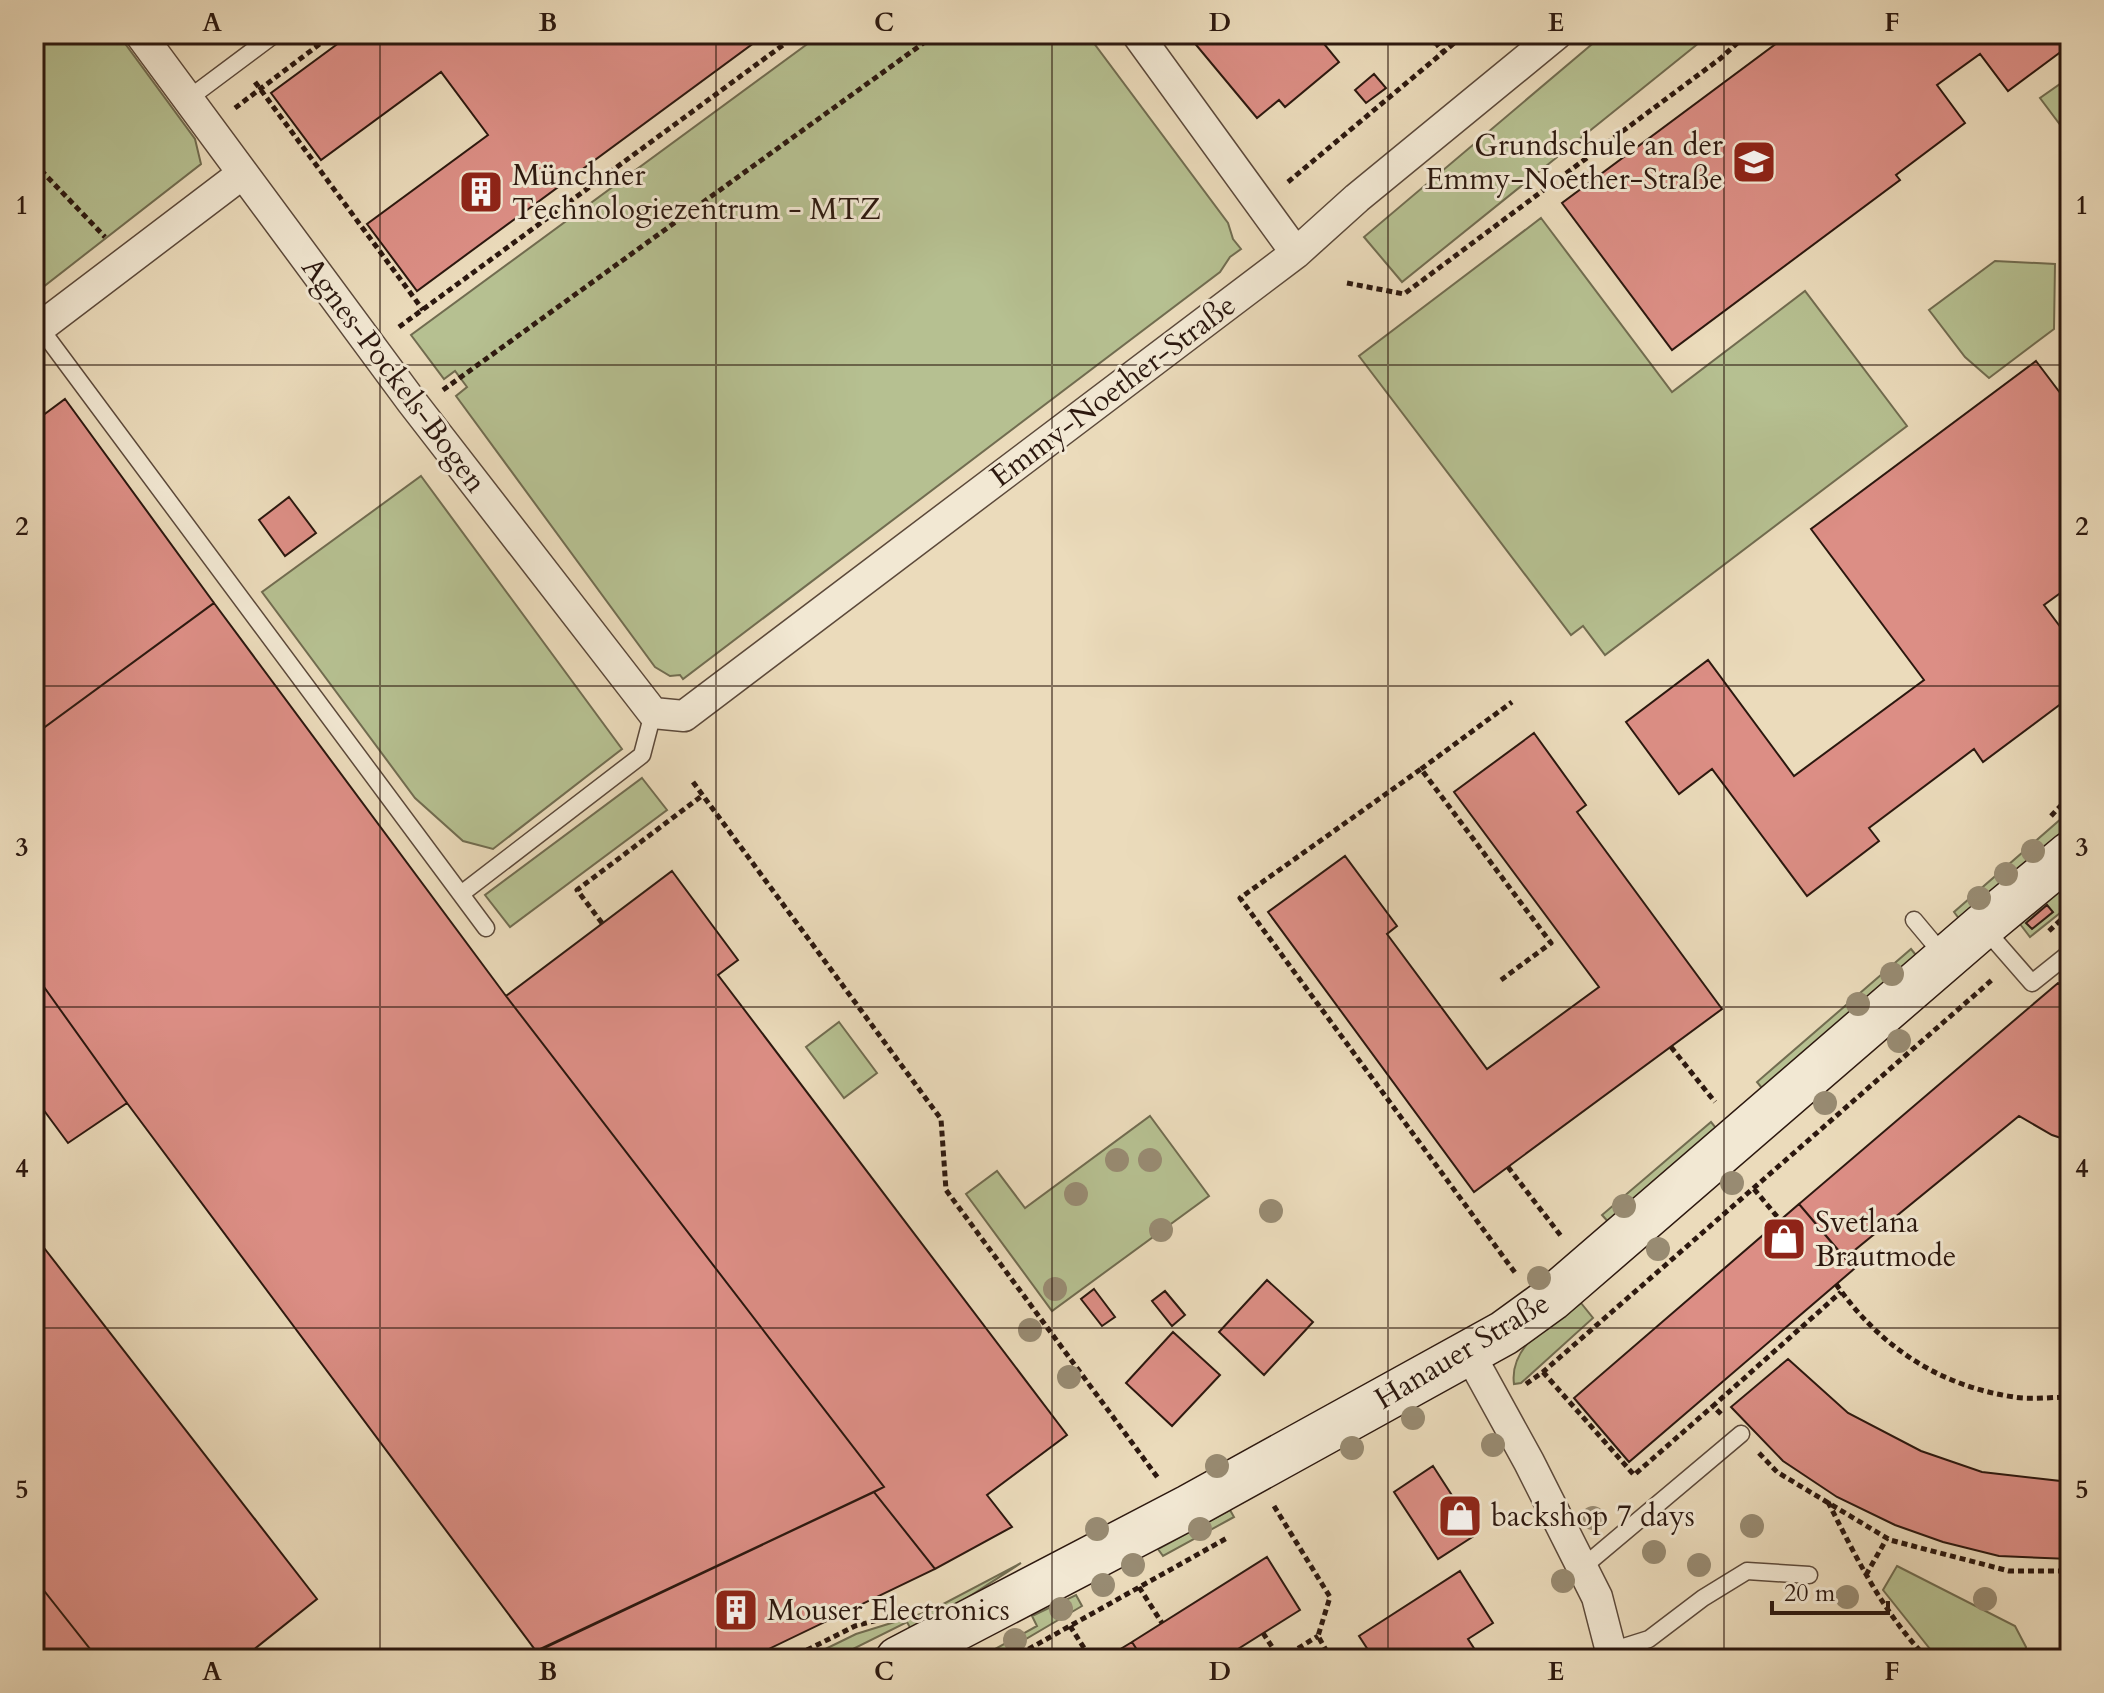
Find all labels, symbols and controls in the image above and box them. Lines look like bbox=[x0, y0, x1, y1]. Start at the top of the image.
text: A bbox=[202, 5, 222, 40]
text: B bbox=[539, 5, 557, 40]
text: C bbox=[874, 5, 894, 40]
text: D bbox=[1209, 5, 1231, 40]
text: E bbox=[1548, 5, 1564, 40]
text: F bbox=[1884, 5, 1900, 40]
place label: Grundschule an der Emmy-Noether-Straße bbox=[1425, 125, 1723, 200]
school or university icon: Grundschule an der Emmy-Noether-Straße bbox=[1730, 138, 1778, 186]
place label: Münchner Technologiezentrum - MTZ bbox=[512, 155, 881, 230]
building icon: Münchner Technologiezentrum - MTZ bbox=[457, 168, 505, 216]
text: 1 bbox=[15, 188, 29, 223]
text: 1 bbox=[2075, 188, 2089, 223]
street label: Agnes-Pockels-Bogen bbox=[292, 249, 496, 501]
street label: Emmy-Noether-Straße bbox=[982, 285, 1244, 497]
text: 2 bbox=[15, 509, 29, 544]
text: 2 bbox=[2075, 509, 2089, 544]
text: 3 bbox=[15, 830, 29, 865]
text: 3 bbox=[2075, 830, 2089, 865]
text: 4 bbox=[15, 1151, 29, 1186]
text: 4 bbox=[2075, 1151, 2089, 1186]
place label: Svetlana Brautmode bbox=[1815, 1202, 1956, 1277]
shop icon: Svetlana Brautmode bbox=[1760, 1215, 1808, 1263]
street label: Hanauer Straße bbox=[1367, 1283, 1557, 1419]
text: 5 bbox=[15, 1472, 29, 1507]
text: 5 bbox=[2075, 1472, 2089, 1507]
shop icon: backshop 7 days bbox=[1436, 1492, 1484, 1540]
place label: backshop 7 days bbox=[1491, 1496, 1695, 1537]
scale bar bbox=[1772, 1565, 1888, 1615]
text: 20 m bbox=[1784, 1577, 1836, 1610]
building icon: Mouser Electronics bbox=[712, 1586, 760, 1634]
place label: Mouser Electronics bbox=[767, 1590, 1010, 1631]
text: A bbox=[202, 1654, 222, 1689]
text: B bbox=[539, 1654, 557, 1689]
text: C bbox=[874, 1654, 894, 1689]
text: D bbox=[1209, 1654, 1231, 1689]
text: E bbox=[1548, 1654, 1564, 1689]
text: F bbox=[1884, 1654, 1900, 1689]

